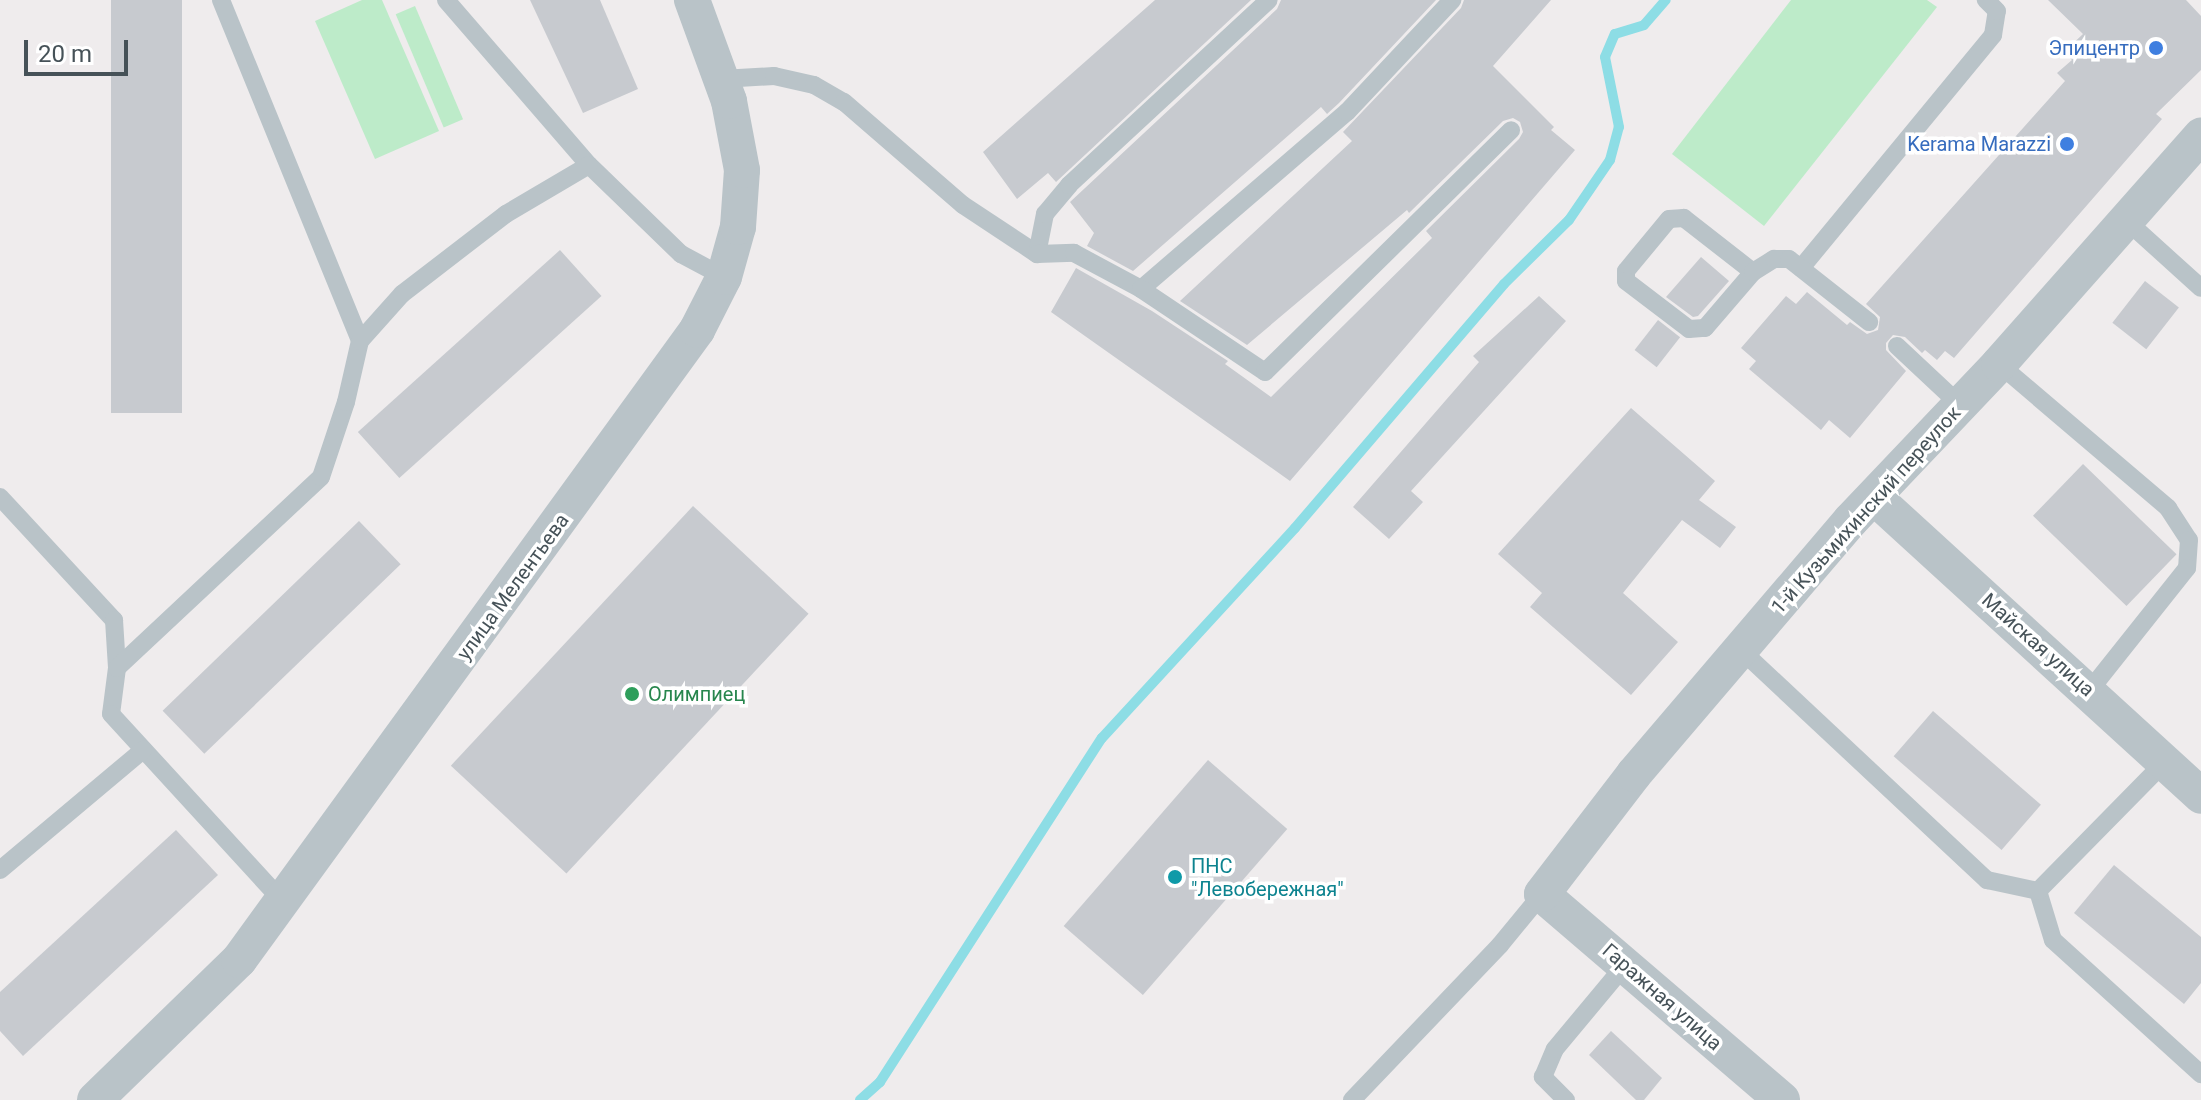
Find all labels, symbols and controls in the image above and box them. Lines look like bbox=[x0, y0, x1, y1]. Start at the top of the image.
scale bar bbox=[28, 24, 132, 74]
place label: Эпицентр bbox=[2049, 36, 2140, 60]
marker: Эпицентр bbox=[2147, 39, 2165, 57]
text: 20 m bbox=[38, 40, 92, 68]
place label: Kerama Marazzi bbox=[1907, 132, 2051, 156]
marker: Kerama Marazzi bbox=[2058, 135, 2076, 153]
street label: 1-й Кузьмихинский переулок bbox=[1766, 401, 1966, 619]
street label: улица Мелентьева bbox=[452, 509, 574, 665]
street label: Майская улица bbox=[1977, 588, 2099, 702]
place label: Олимпиец bbox=[648, 682, 745, 706]
marker: Олимпиец bbox=[623, 685, 641, 703]
place label: ПНС "Левобережная" bbox=[1191, 854, 1344, 901]
marker: ПНС "Левобережная" bbox=[1166, 868, 1184, 886]
street label: Гаражная улица bbox=[1597, 939, 1727, 1055]

